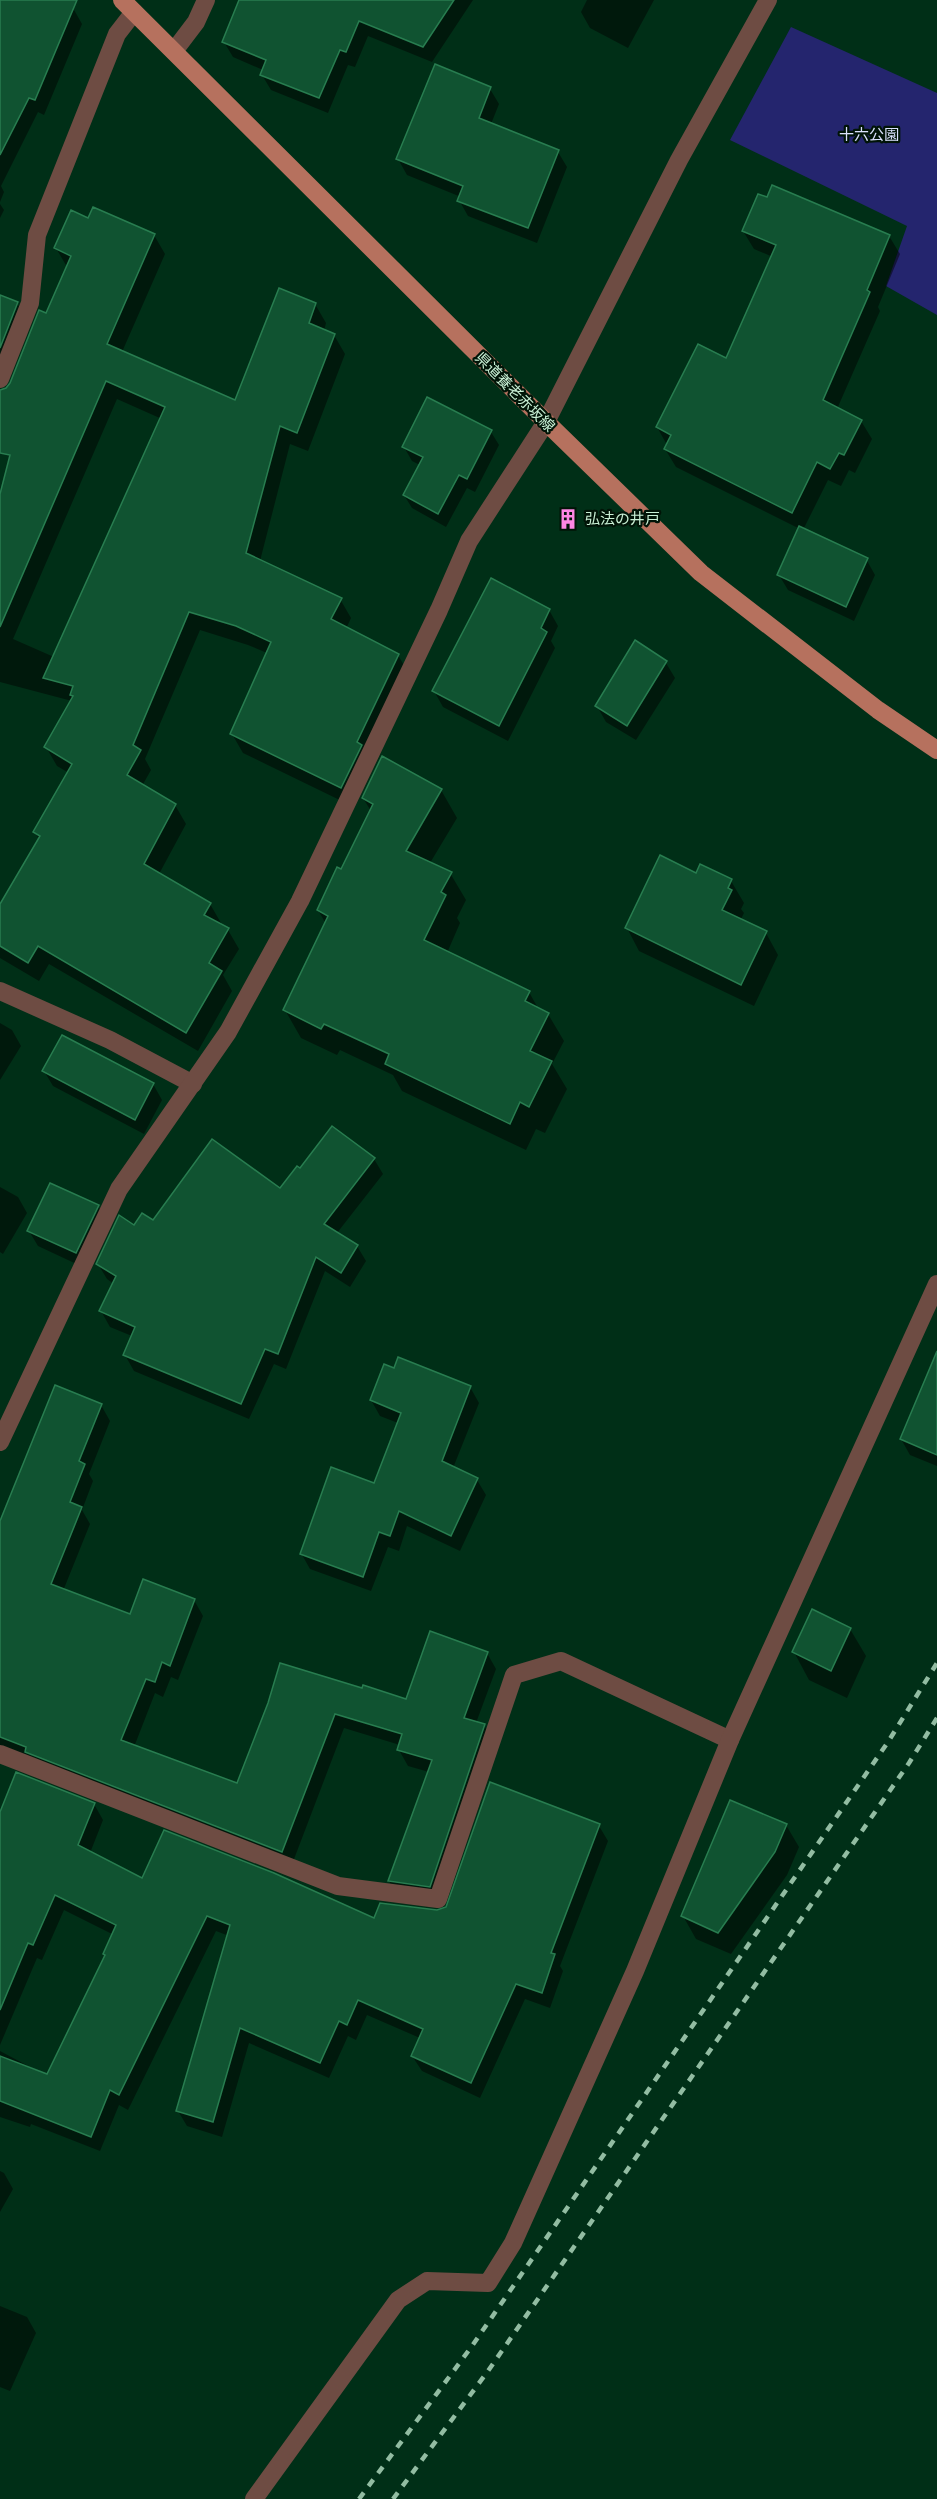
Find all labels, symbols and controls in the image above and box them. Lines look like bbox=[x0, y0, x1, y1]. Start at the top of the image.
park label: 十六公園 bbox=[839, 126, 899, 144]
street label: 県道養老赤坂線 bbox=[472, 349, 558, 435]
building icon: 弘法の井戸 bbox=[556, 507, 580, 531]
place label: 弘法の井戸 bbox=[585, 510, 660, 528]

